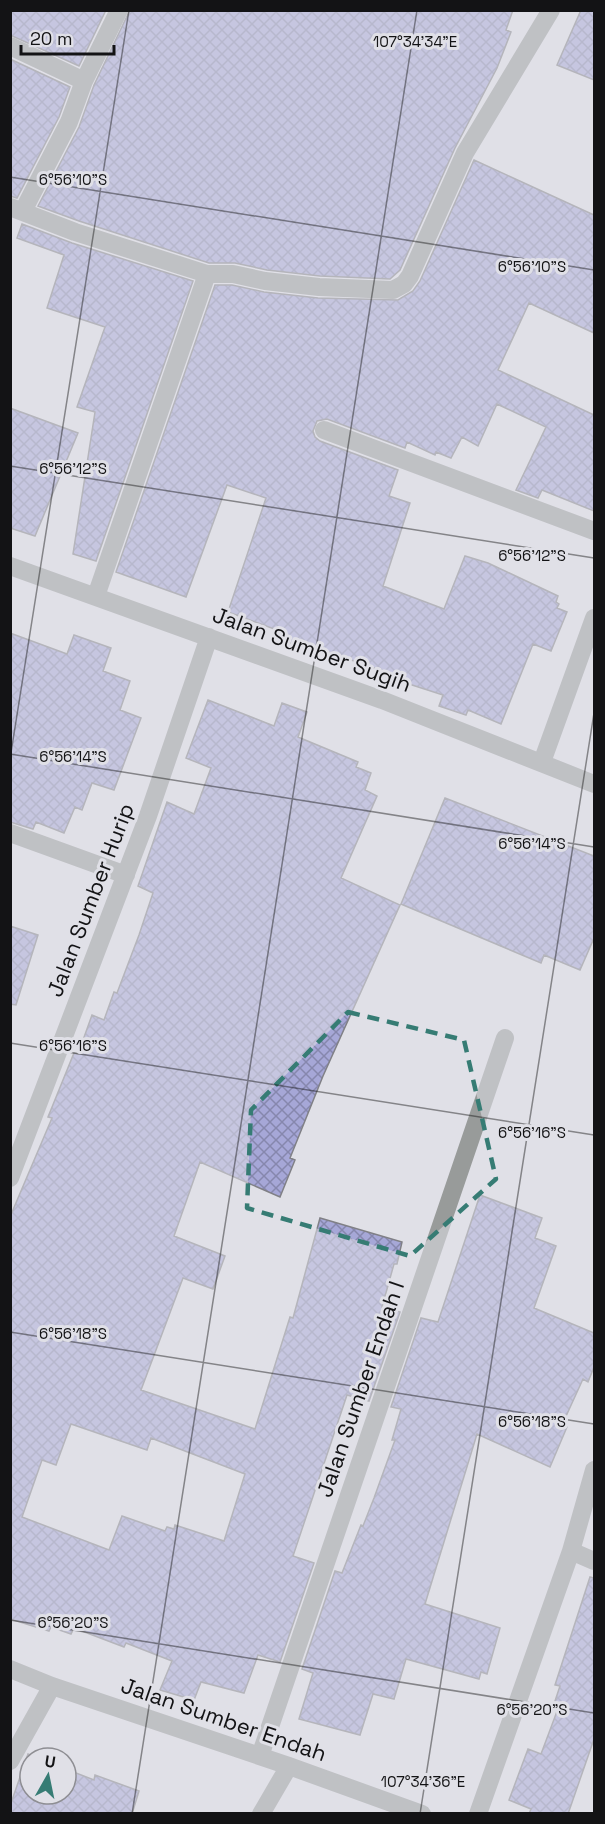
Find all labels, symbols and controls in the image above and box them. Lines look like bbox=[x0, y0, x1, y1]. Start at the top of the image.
scale bar bbox=[21, 18, 114, 56]
text: 20 m bbox=[30, 27, 73, 50]
text: 107°34'34"E bbox=[373, 32, 457, 51]
text: 6°56'10"S bbox=[39, 170, 107, 189]
text: 6°56'10"S bbox=[498, 257, 566, 276]
text: 6°56'12"S bbox=[39, 459, 107, 478]
text: 6°56'12"S bbox=[498, 546, 566, 565]
street label: Jalan Sumber Sugih bbox=[209, 600, 415, 698]
text: 6°56'14"S bbox=[39, 747, 107, 766]
street label: Jalan Sumber Hurip bbox=[40, 799, 140, 1001]
text: 6°56'14"S bbox=[498, 834, 566, 853]
text: 6°56'16"S bbox=[39, 1036, 107, 1055]
text: 6°56'16"S bbox=[498, 1123, 566, 1142]
street label: Jalan Sumber Endah I bbox=[310, 1277, 410, 1501]
text: 6°56'18"S bbox=[39, 1324, 107, 1343]
text: 6°56'18"S bbox=[498, 1412, 566, 1431]
text: 6°56'20"S bbox=[37, 1613, 109, 1632]
street label: Jalan Sumber Endah bbox=[118, 1671, 330, 1767]
text: 6°56'20"S bbox=[496, 1700, 568, 1719]
north arrow bbox=[18, 1746, 78, 1806]
text: U bbox=[43, 1750, 57, 1773]
text: 107°34'36"E bbox=[381, 1772, 465, 1791]

